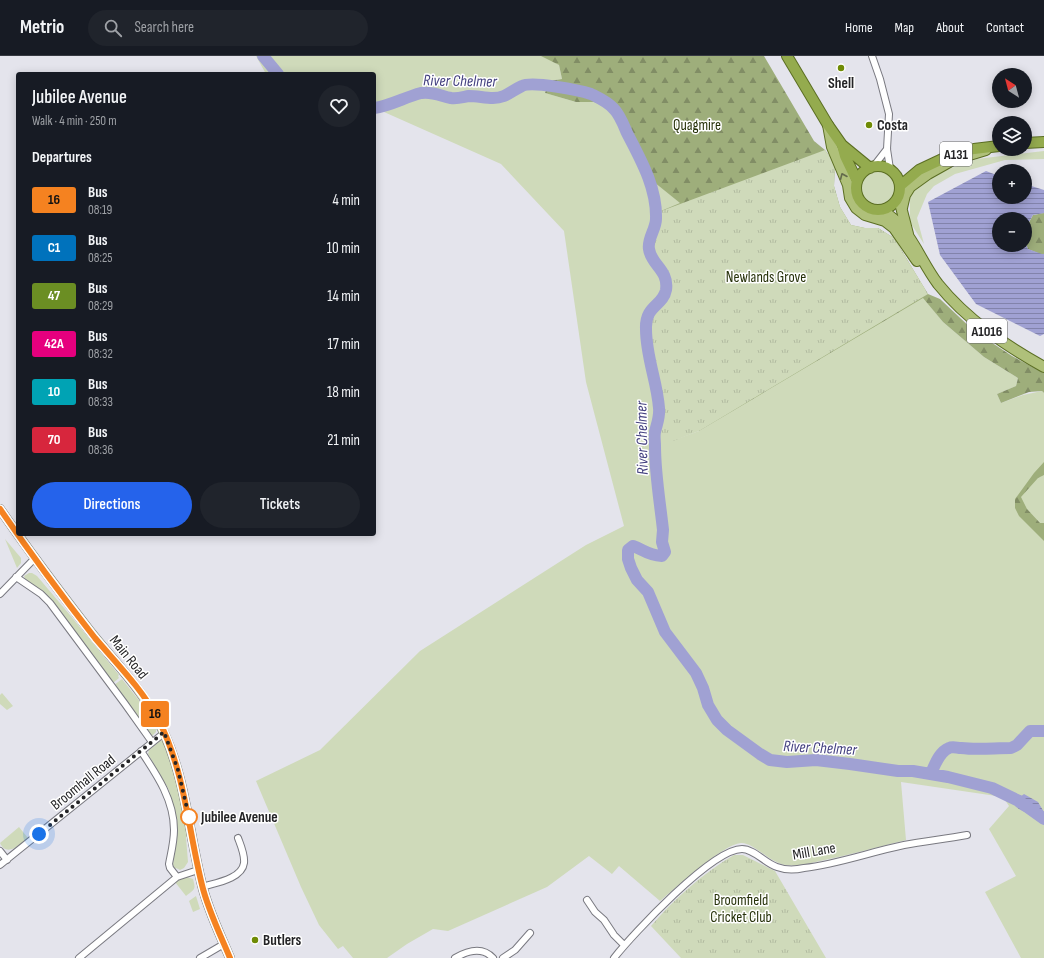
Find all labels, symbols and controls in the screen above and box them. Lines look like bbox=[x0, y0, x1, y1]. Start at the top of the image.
search box bbox=[88, 10, 368, 46]
text: Metrio bbox=[20, 16, 64, 39]
icon: search bbox=[102, 17, 124, 39]
text: Search here bbox=[134, 18, 194, 37]
text: Home bbox=[845, 19, 873, 36]
text: Map bbox=[895, 19, 914, 36]
text: About bbox=[936, 19, 964, 36]
text: Contact bbox=[986, 19, 1024, 36]
marker: Shell bbox=[836, 63, 846, 73]
north arrow bbox=[992, 68, 1032, 108]
map controls bbox=[992, 68, 1032, 252]
water label: River Chelmer bbox=[423, 71, 497, 92]
place label: Shell bbox=[828, 74, 854, 93]
button: heart bbox=[318, 85, 360, 127]
text: Jubilee Avenue bbox=[32, 86, 127, 109]
text: Walk · 4 min · 250 m bbox=[32, 113, 117, 129]
park label: Quagmire bbox=[673, 116, 721, 135]
place label: Costa bbox=[877, 116, 908, 135]
button: layers bbox=[992, 116, 1032, 156]
marker: Costa bbox=[864, 120, 874, 130]
road number: A131 bbox=[940, 142, 972, 166]
text: Departures bbox=[32, 148, 92, 167]
button: + bbox=[992, 164, 1032, 204]
one-way arrow bbox=[840, 172, 848, 179]
text: Bus bbox=[88, 183, 107, 202]
text: 16 bbox=[48, 191, 60, 208]
text: 4 min bbox=[333, 191, 360, 210]
text: 08:19 bbox=[88, 202, 112, 218]
button: − bbox=[992, 212, 1032, 252]
text: Bus bbox=[88, 231, 107, 250]
text: C1 bbox=[48, 239, 60, 256]
text: 10 min bbox=[327, 239, 360, 258]
text: 08:25 bbox=[88, 250, 113, 266]
park label: Newlands Grove bbox=[726, 268, 806, 287]
text: Bus bbox=[88, 279, 107, 298]
text: 47 bbox=[48, 287, 60, 304]
text: 14 min bbox=[327, 287, 360, 306]
text: 08:29 bbox=[88, 298, 113, 314]
road number: A1016 bbox=[967, 319, 1007, 343]
text: Bus bbox=[88, 327, 107, 346]
text: 42A bbox=[44, 335, 64, 352]
text: 17 min bbox=[328, 335, 360, 354]
text: 08:32 bbox=[88, 346, 113, 362]
text: Bus bbox=[88, 375, 107, 394]
text: 10 bbox=[48, 383, 60, 400]
text: 18 min bbox=[327, 383, 360, 402]
text: 08:33 bbox=[88, 394, 113, 410]
water label: River Chelmer bbox=[632, 401, 653, 475]
text: Bus bbox=[88, 423, 107, 442]
text: 70 bbox=[48, 431, 60, 448]
text: 21 min bbox=[327, 431, 360, 450]
text: 08:36 bbox=[88, 442, 113, 458]
button: Directions bbox=[32, 482, 192, 528]
button: Tickets bbox=[200, 482, 360, 528]
street label: Main Road bbox=[105, 631, 152, 683]
line badge: 16 bbox=[137, 701, 173, 727]
text: 16 bbox=[149, 705, 161, 722]
water label: River Chelmer bbox=[783, 737, 858, 760]
street label: Broomhall Road bbox=[47, 750, 120, 814]
marker: Jubilee Avenue bbox=[180, 808, 198, 826]
place label: Jubilee Avenue bbox=[200, 808, 278, 827]
your location bbox=[29, 824, 49, 844]
street label: Mill Lane bbox=[791, 838, 837, 865]
park label: Broomfield Cricket Club bbox=[710, 891, 772, 927]
place label: Butlers bbox=[263, 931, 302, 950]
marker: Butlers bbox=[250, 935, 260, 945]

